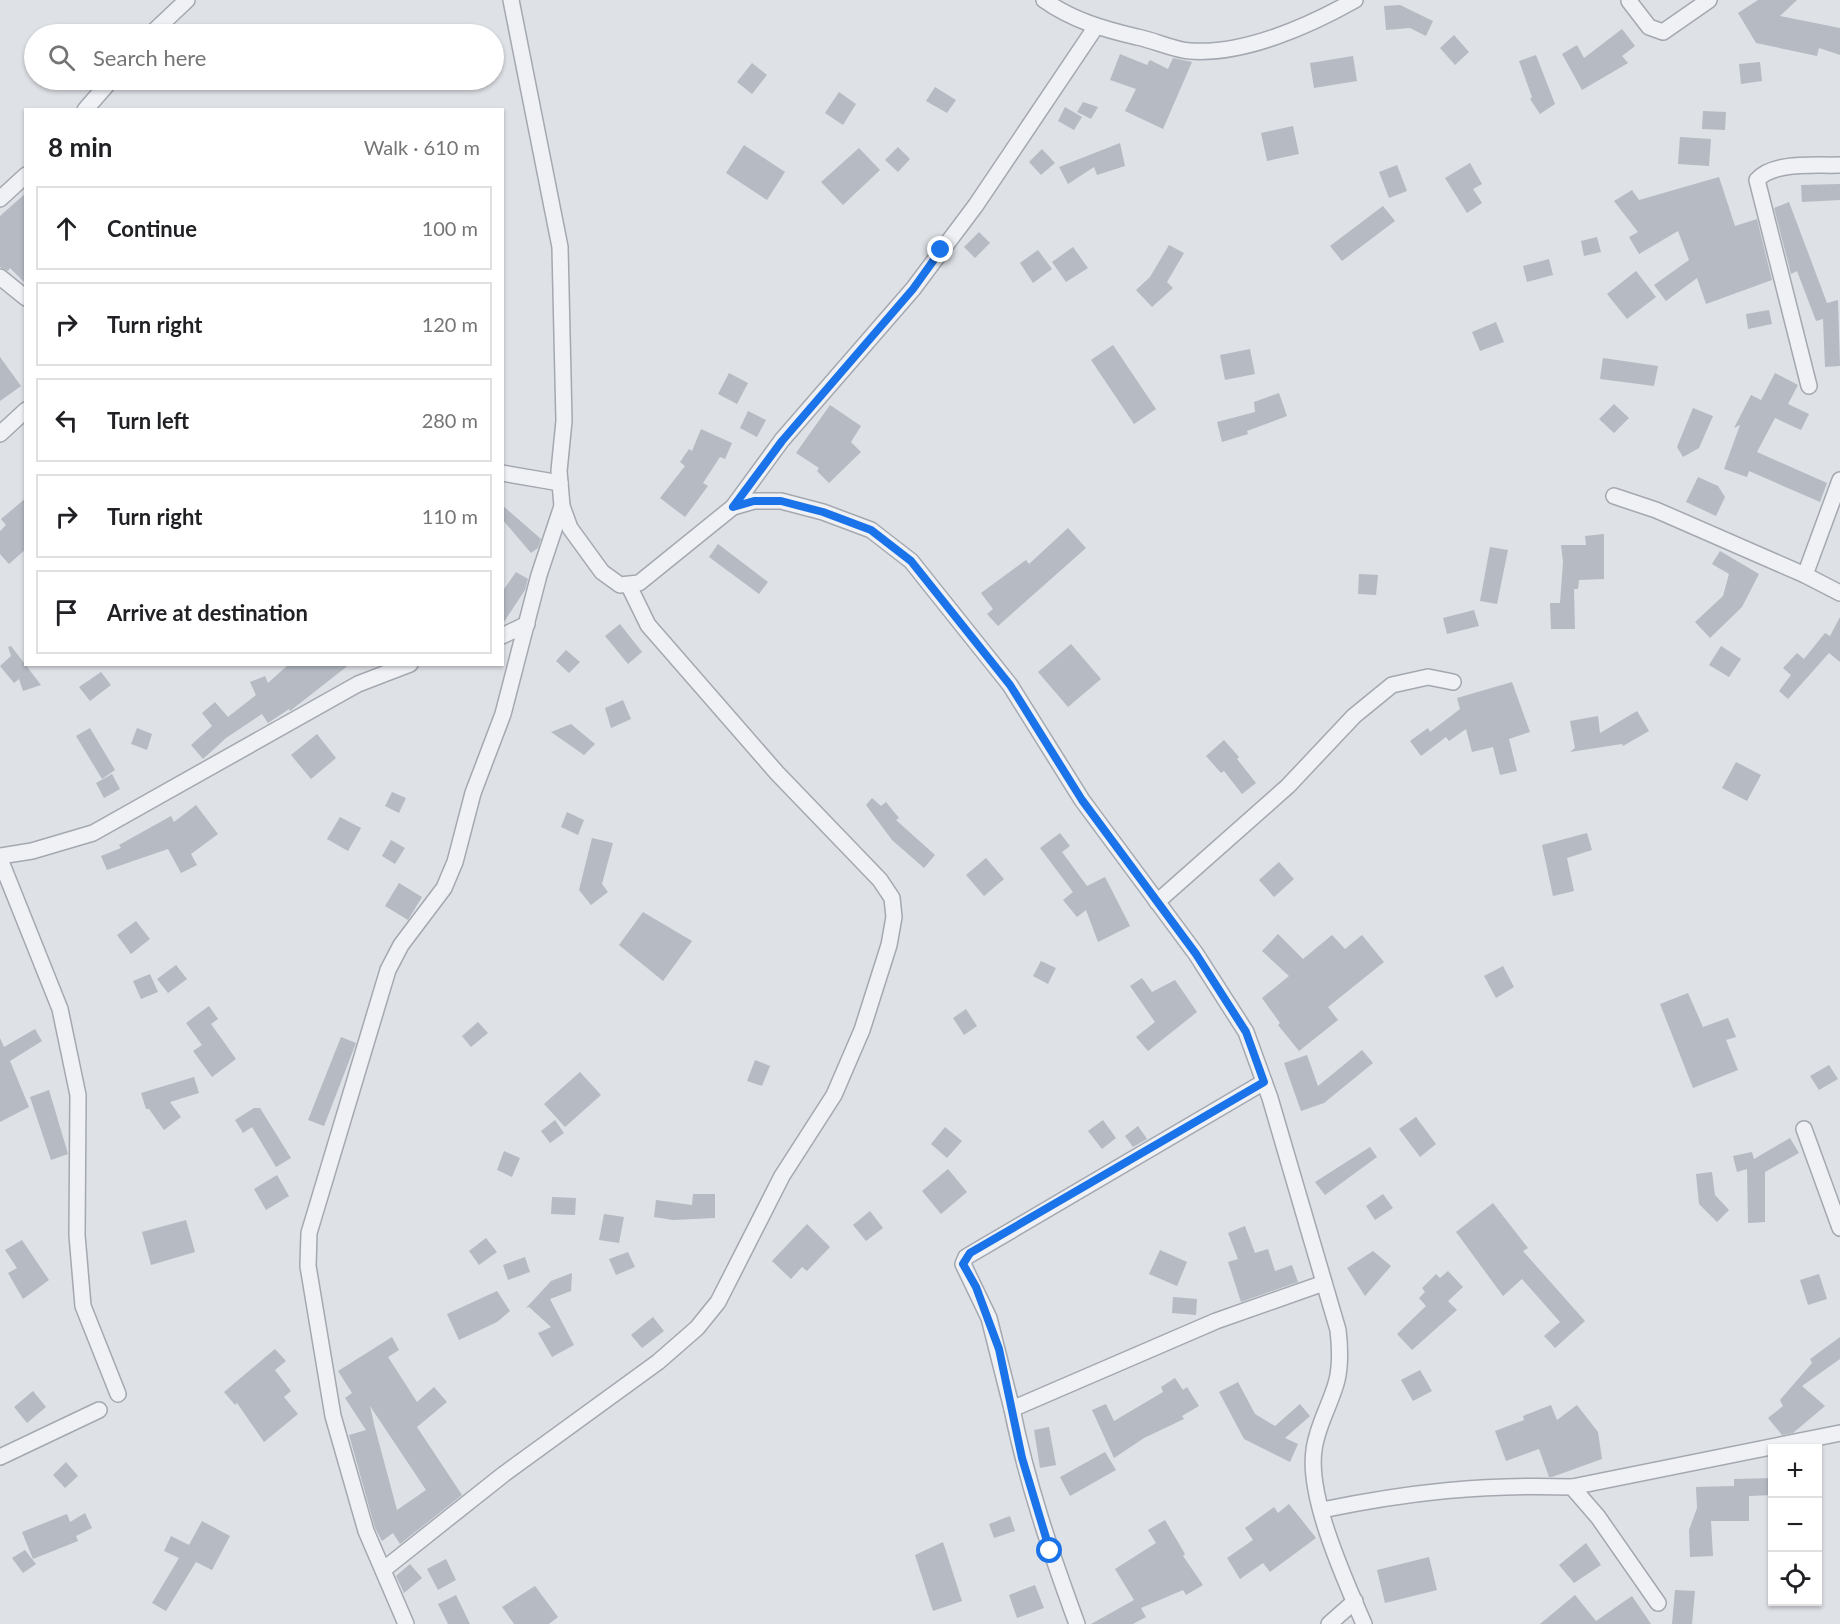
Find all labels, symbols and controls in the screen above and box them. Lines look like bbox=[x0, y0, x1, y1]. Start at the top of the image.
search box bbox=[24, 24, 504, 90]
icon: search bbox=[45, 41, 78, 74]
text: Search here bbox=[93, 44, 206, 71]
text: 8 min bbox=[48, 131, 112, 163]
text: Walk · 610 m bbox=[364, 135, 480, 159]
icon: ahead bbox=[50, 212, 83, 245]
text: Continue bbox=[107, 215, 197, 242]
text: 100 m bbox=[422, 216, 478, 240]
route end bbox=[927, 236, 953, 262]
icon: right bbox=[50, 308, 83, 341]
text: Turn right bbox=[107, 311, 202, 338]
text: 120 m bbox=[422, 312, 478, 336]
icon: left bbox=[50, 404, 83, 437]
text: Turn left bbox=[107, 407, 189, 434]
text: 280 m bbox=[422, 408, 478, 432]
icon: right bbox=[50, 500, 83, 533]
text: Turn right bbox=[107, 503, 202, 530]
text: 110 m bbox=[422, 504, 478, 528]
icon: arrive bbox=[50, 596, 83, 629]
text: Arrive at destination bbox=[107, 599, 308, 626]
map controls bbox=[1768, 1444, 1822, 1606]
button: + bbox=[1768, 1444, 1822, 1498]
button: − bbox=[1768, 1498, 1822, 1552]
route start bbox=[1036, 1537, 1062, 1563]
button: locate bbox=[1768, 1552, 1822, 1606]

